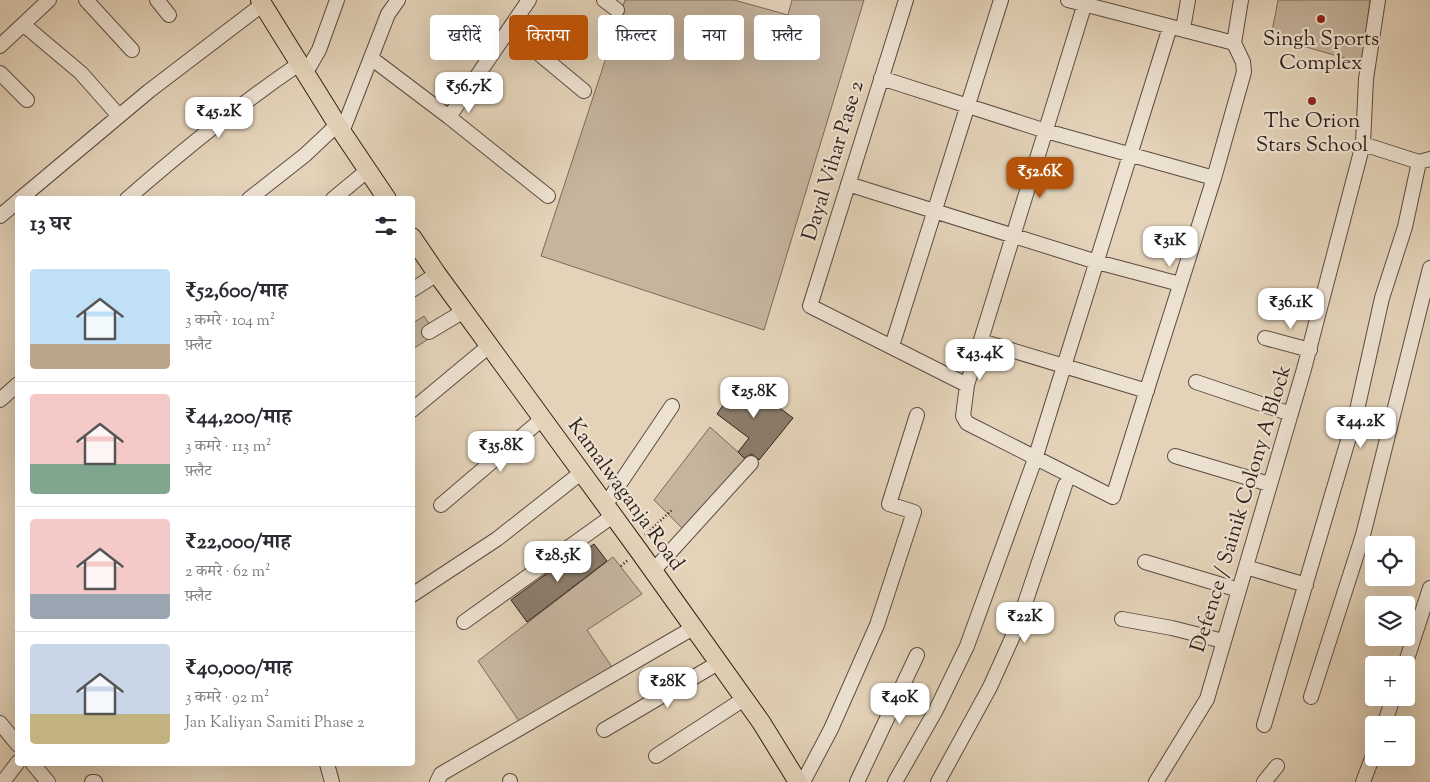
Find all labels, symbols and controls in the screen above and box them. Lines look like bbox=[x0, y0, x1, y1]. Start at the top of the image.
marker: Singh Sports Complex bbox=[1315, 13, 1327, 25]
chip: खरीदें bbox=[430, 15, 499, 60]
chip: किराया bbox=[509, 15, 588, 60]
chip: फ़िल्टर bbox=[598, 15, 674, 60]
chip: नया bbox=[684, 15, 744, 60]
chip: फ़्लैट bbox=[754, 15, 820, 60]
place label: Singh Sports Complex bbox=[1263, 25, 1379, 79]
pin: ₹56.7K bbox=[428, 72, 510, 114]
text: ₹56.7K bbox=[446, 76, 492, 99]
street label: Dayal Vihar Pase 2 bbox=[795, 77, 873, 245]
marker: The Orion Stars School bbox=[1306, 95, 1318, 107]
pin: ₹45.2K bbox=[178, 96, 260, 139]
text: ₹45.2K bbox=[196, 101, 242, 124]
place label: The Orion Stars School bbox=[1256, 107, 1368, 161]
pin: ₹52.6K bbox=[999, 156, 1081, 199]
text: ₹52.6K bbox=[1017, 161, 1063, 184]
text: 13 घर bbox=[30, 210, 71, 240]
icon: filters bbox=[372, 212, 400, 240]
pin: ₹31K bbox=[1140, 226, 1200, 268]
text: ₹31K bbox=[1154, 230, 1186, 253]
text: ₹52,600/माह bbox=[185, 277, 287, 307]
pin: ₹36.1K bbox=[1250, 288, 1332, 330]
icon: home bbox=[70, 289, 130, 349]
text: ₹36.1K bbox=[1269, 292, 1313, 315]
text: 3 कमरे · 104 m² bbox=[185, 310, 275, 333]
text: फ़्लैट bbox=[185, 335, 212, 358]
pin: ₹43.4K bbox=[939, 338, 1021, 381]
text: ₹43.4K bbox=[956, 343, 1004, 366]
street label: Defence / Sainik Colony A Block bbox=[1184, 361, 1300, 656]
pin: ₹25.8K bbox=[713, 376, 795, 419]
text: ₹25.8K bbox=[731, 381, 777, 404]
text: ₹44,200/माह bbox=[185, 403, 291, 433]
pin: ₹44.2K bbox=[1320, 406, 1402, 449]
text: ₹44.2K bbox=[1337, 411, 1385, 434]
street label: Kamalwaganja Road bbox=[559, 413, 691, 577]
icon: home bbox=[70, 414, 130, 474]
pin: ₹35.8K bbox=[460, 430, 542, 473]
text: ₹35.8K bbox=[479, 435, 523, 458]
text: 3 कमरे · 113 m² bbox=[185, 436, 271, 459]
text: फ़्लैट bbox=[185, 461, 212, 484]
text: ₹22,000/माह bbox=[185, 528, 291, 558]
map controls bbox=[1365, 536, 1415, 766]
button: locate bbox=[1365, 536, 1415, 586]
icon: home bbox=[70, 539, 130, 599]
pin: ₹28.5K bbox=[517, 540, 599, 583]
text: ₹28.5K bbox=[535, 545, 581, 568]
text: 2 कमरे · 62 m² bbox=[185, 561, 270, 584]
text: फ़्लैट bbox=[185, 586, 212, 609]
button: layers bbox=[1365, 596, 1415, 646]
pin: ₹22K bbox=[995, 602, 1055, 644]
text: ₹22K bbox=[1007, 606, 1043, 629]
text: ₹40,000/माह bbox=[185, 654, 292, 684]
button: + bbox=[1365, 656, 1415, 706]
icon: home bbox=[70, 664, 130, 724]
pin: ₹28K bbox=[638, 666, 698, 709]
text: ₹28K bbox=[650, 671, 686, 694]
pin: ₹40K bbox=[870, 682, 930, 725]
text: 3 कमरे · 92 m² bbox=[185, 687, 269, 710]
text: ₹40K bbox=[881, 687, 919, 710]
text: Jan Kaliyan Samiti Phase 2 bbox=[185, 712, 364, 735]
button: − bbox=[1365, 716, 1415, 766]

